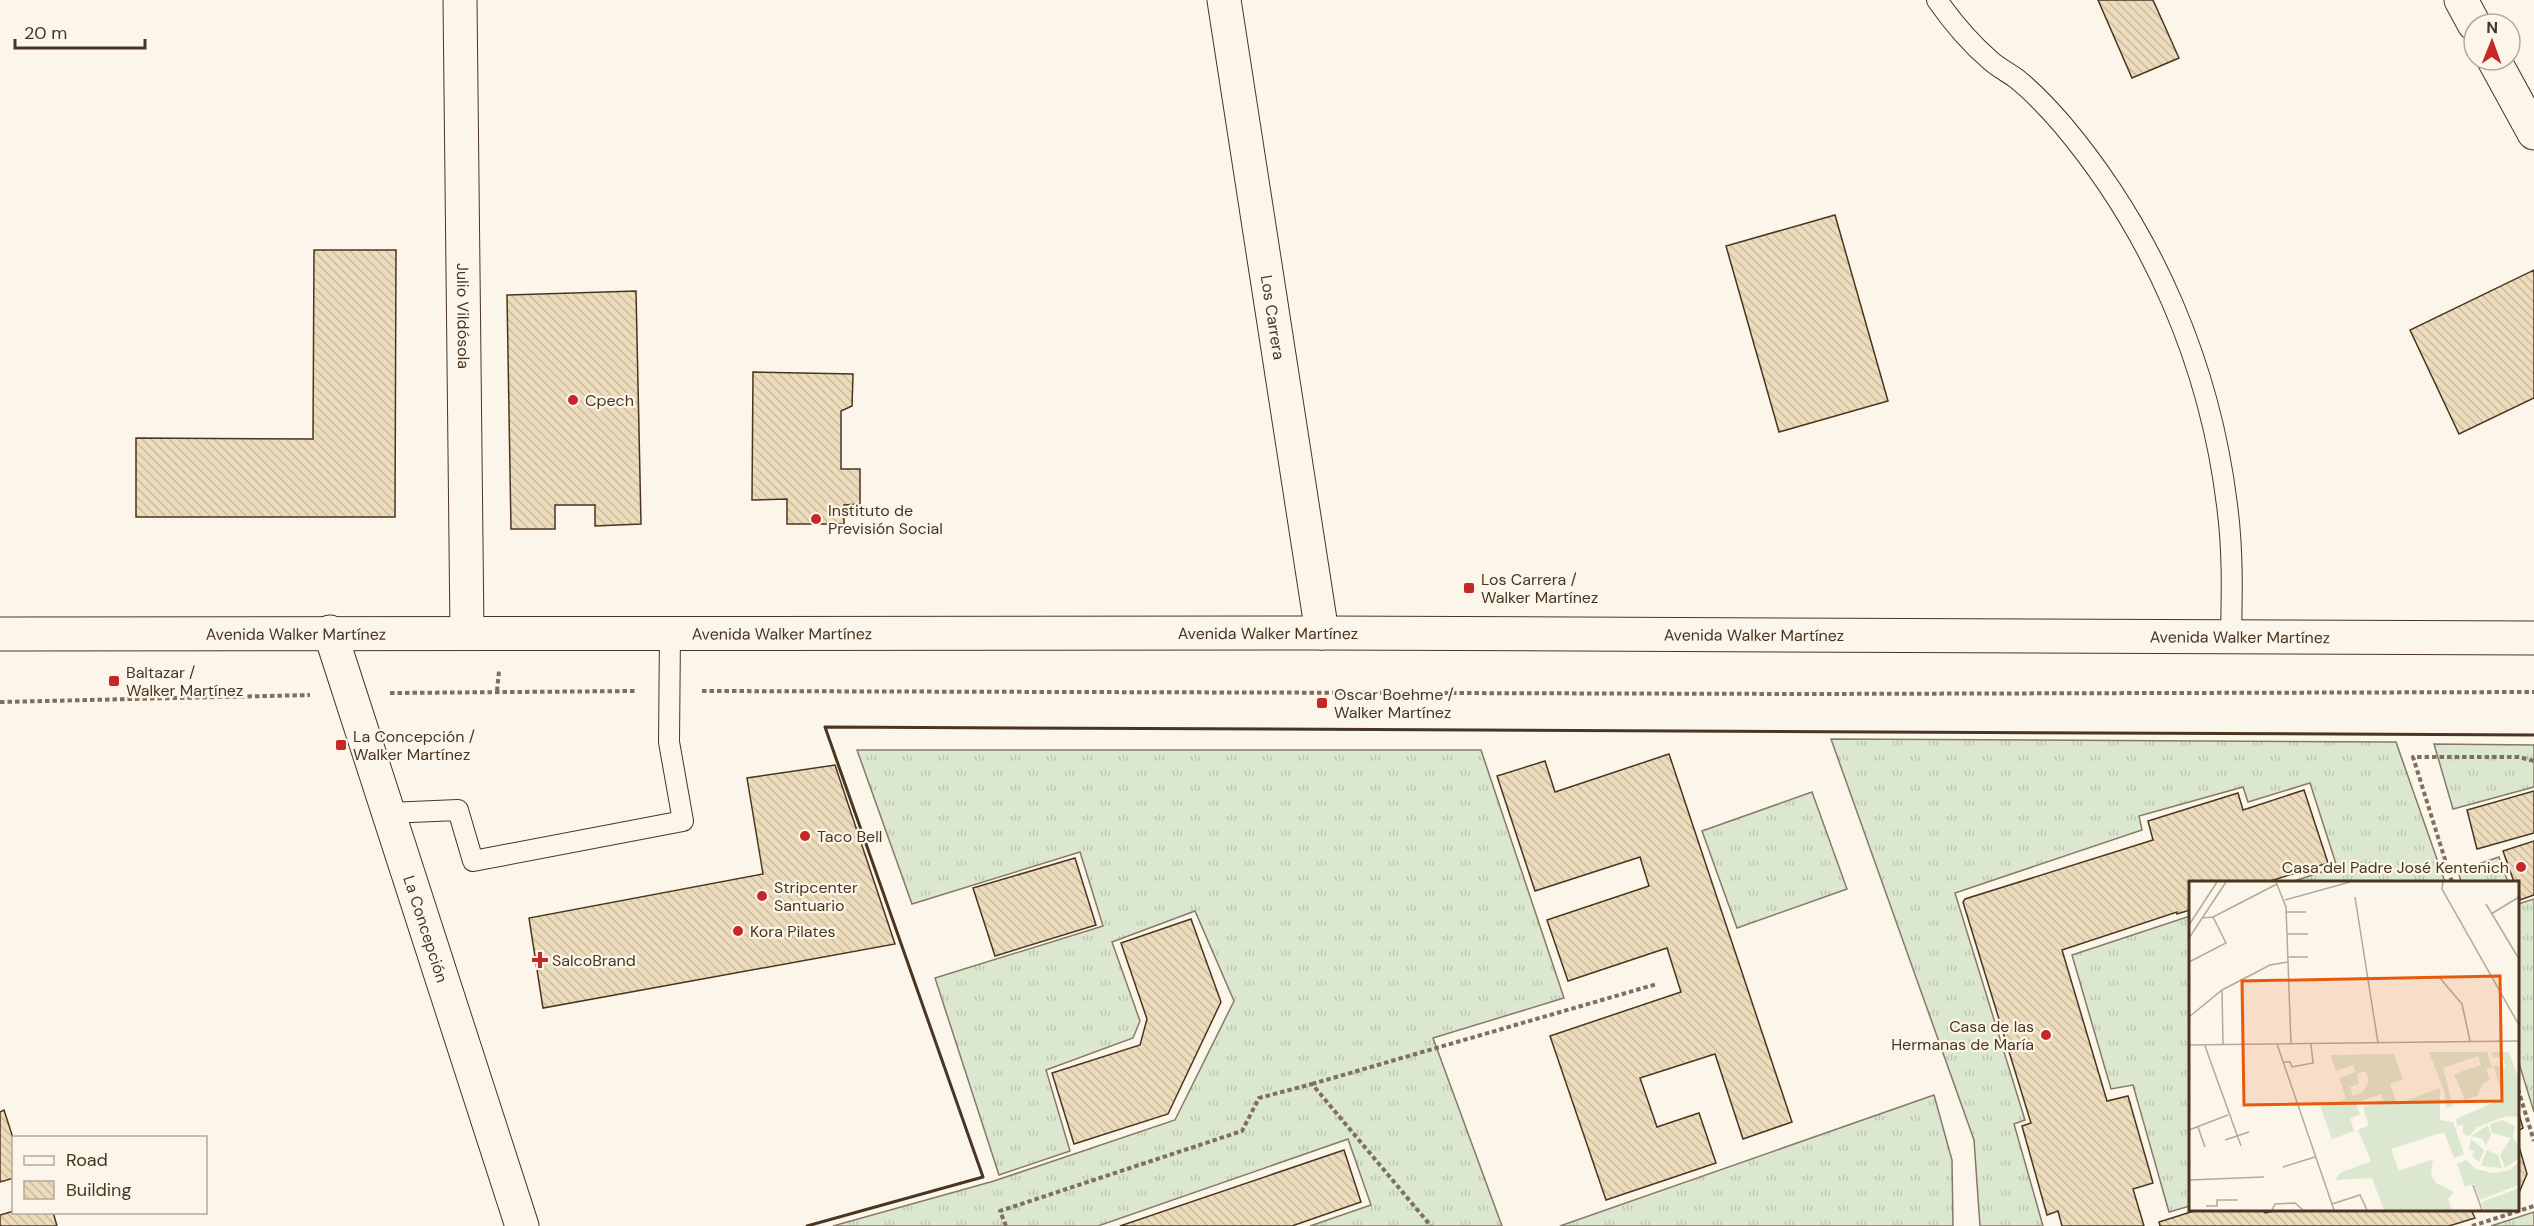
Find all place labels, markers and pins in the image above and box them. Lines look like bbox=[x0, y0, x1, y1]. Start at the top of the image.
place label: Cpech bbox=[585, 390, 634, 411]
marker: Cpech bbox=[566, 393, 580, 407]
place label: Instituto de Previsión Social bbox=[828, 500, 943, 539]
marker: Instituto de Previsión Social bbox=[809, 512, 823, 526]
place label: Los Carrera / Walker Martínez bbox=[1481, 569, 1598, 608]
marker: Los Carrera / Walker Martínez bbox=[1462, 581, 1476, 595]
place label: Baltazar / Walker Martínez bbox=[126, 662, 243, 701]
marker: Baltazar / Walker Martínez bbox=[107, 674, 121, 688]
place label: Oscar Boehme / Walker Martínez bbox=[1334, 684, 1454, 723]
marker: Oscar Boehme / Walker Martínez bbox=[1315, 696, 1329, 710]
place label: La Concepción / Walker Martínez bbox=[353, 726, 475, 765]
marker: La Concepción / Walker Martínez bbox=[334, 738, 348, 752]
place label: Taco Bell bbox=[817, 826, 882, 847]
marker: Taco Bell bbox=[798, 829, 812, 843]
place label: Casa del Padre José Kentenich bbox=[2282, 857, 2509, 878]
marker: Casa del Padre José Kentenich bbox=[2514, 860, 2528, 874]
place label: Stripcenter Santuario bbox=[774, 877, 858, 916]
marker: Stripcenter Santuario bbox=[755, 889, 769, 903]
place label: Kora Pilates bbox=[750, 921, 836, 942]
marker: Kora Pilates bbox=[731, 924, 745, 938]
place label: SalcoBrand bbox=[552, 950, 636, 971]
marker: SalcoBrand bbox=[533, 953, 547, 967]
place label: Casa de las Hermanas de María bbox=[1891, 1016, 2034, 1055]
marker: Casa de las Hermanas de María bbox=[2039, 1028, 2053, 1042]

